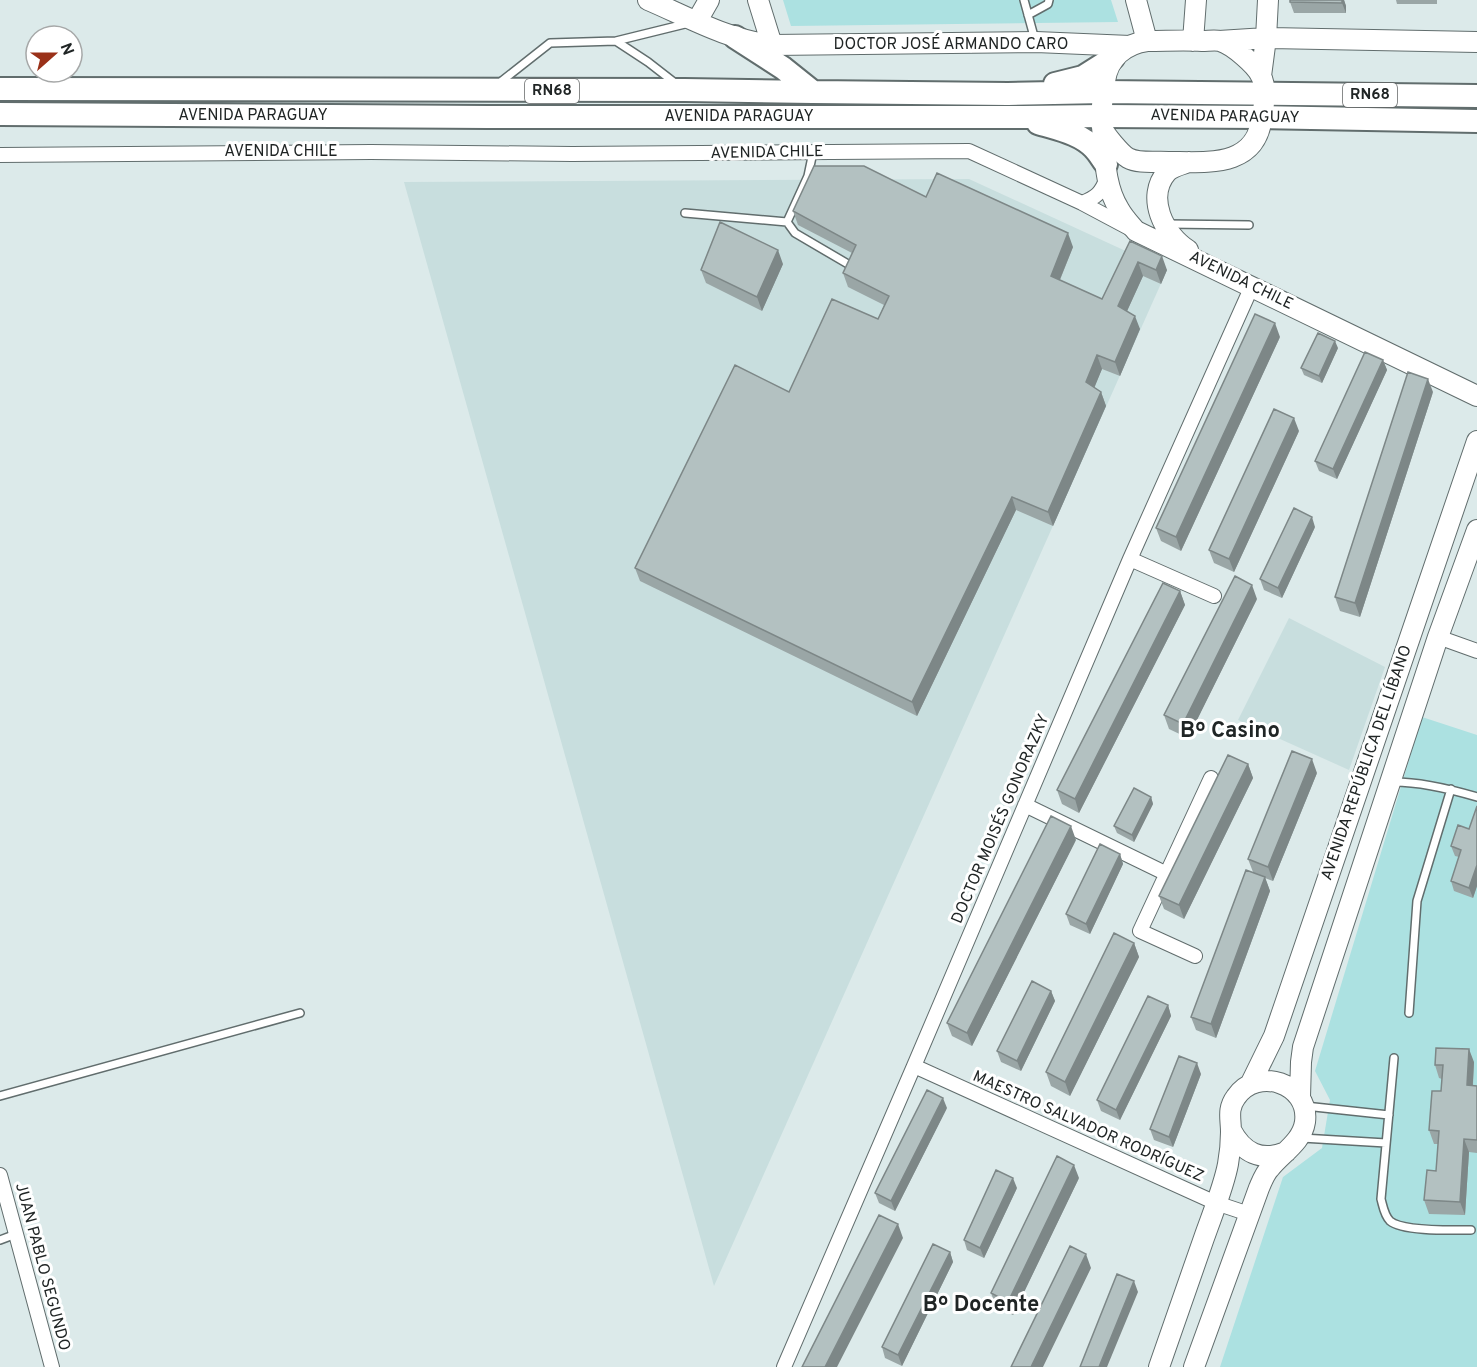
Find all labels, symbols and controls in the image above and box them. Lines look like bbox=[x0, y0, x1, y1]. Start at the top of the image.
north arrow bbox=[24, 24, 84, 84]
street label: DOCTOR JOSÉ ARMANDO CARO bbox=[834, 33, 1068, 55]
text: N bbox=[55, 40, 78, 58]
road number: RN68 bbox=[525, 79, 579, 103]
road number: RN68 bbox=[1343, 83, 1397, 107]
street label: AVENIDA PARAGUAY bbox=[178, 106, 328, 126]
street label: AVENIDA PARAGUAY bbox=[1150, 106, 1300, 128]
street label: AVENIDA PARAGUAY bbox=[664, 107, 814, 127]
street label: AVENIDA CHILE bbox=[224, 142, 338, 162]
street label: AVENIDA CHILE bbox=[710, 142, 824, 164]
street label: AVENIDA CHILE bbox=[1186, 247, 1296, 315]
street label: AVENIDA REPÚBLICA DEL LÍBANO bbox=[1315, 642, 1417, 883]
street label: DOCTOR MOISÉS GONORAZKY bbox=[946, 710, 1054, 927]
district label: Bº Casino bbox=[1180, 718, 1280, 745]
street label: MAESTRO SALVADOR RODRÍGUEZ bbox=[969, 1065, 1208, 1187]
street label: JUAN PABLO SEGUNDO bbox=[10, 1181, 74, 1353]
district label: Bº Docente bbox=[923, 1292, 1039, 1319]

